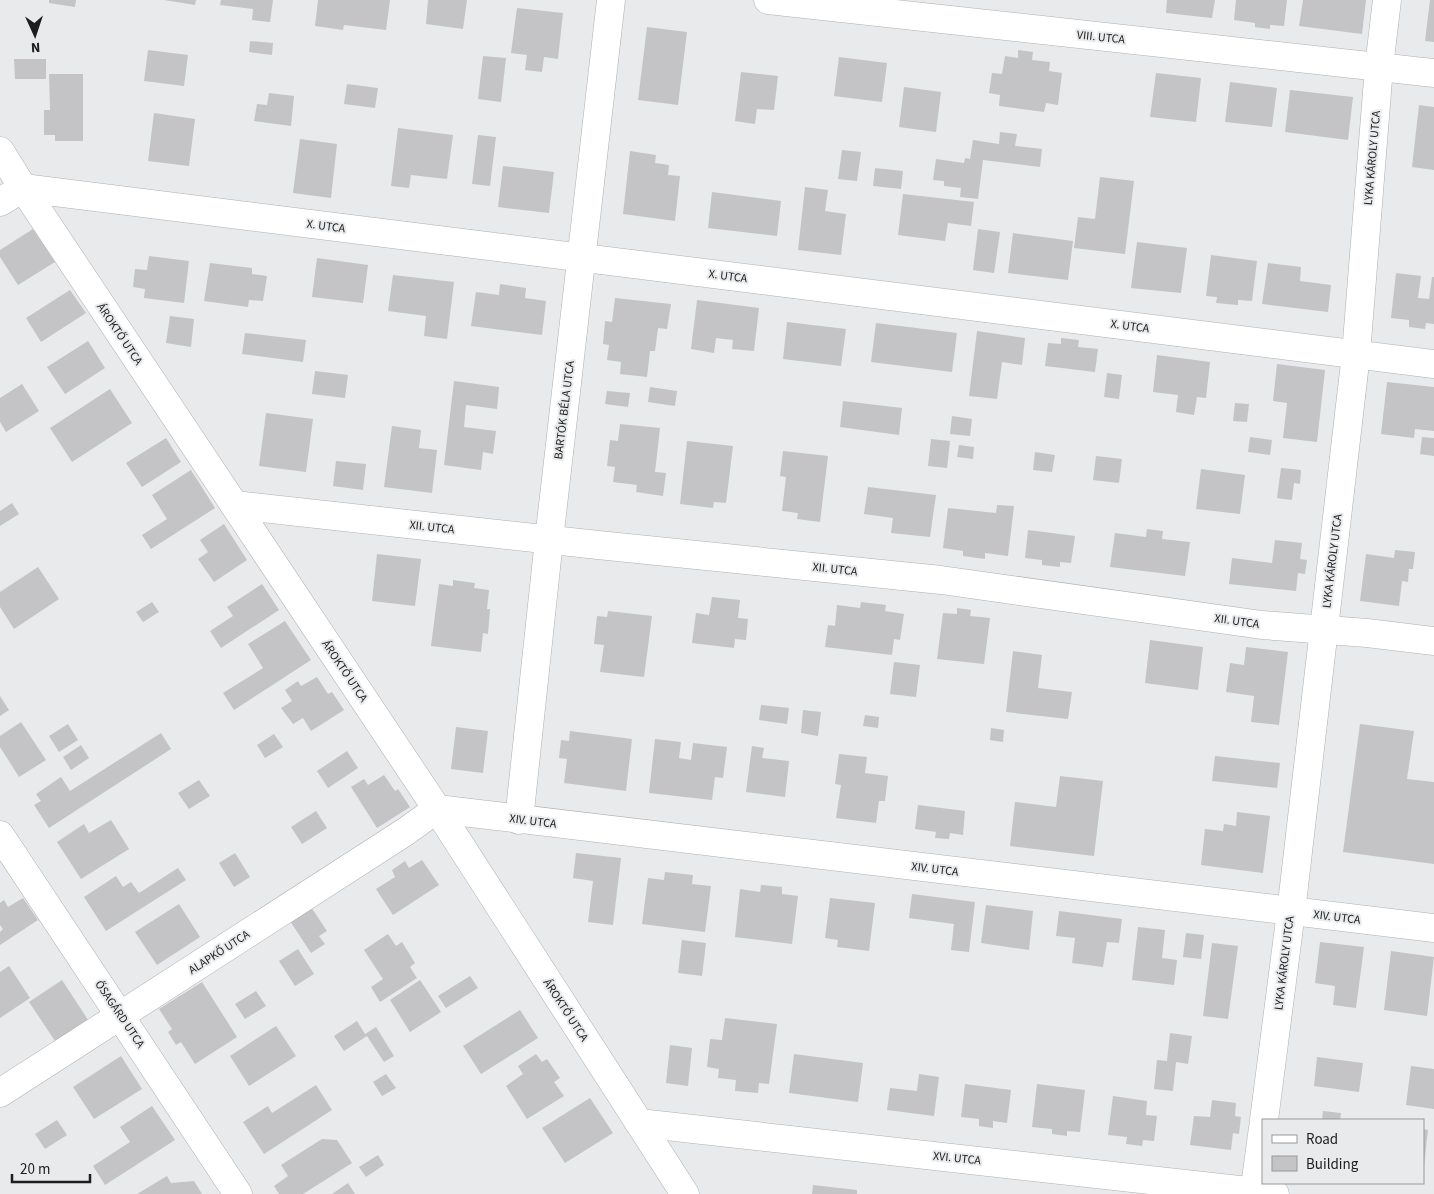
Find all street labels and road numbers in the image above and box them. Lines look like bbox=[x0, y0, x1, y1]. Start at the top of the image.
street label: VIII. UTCA bbox=[1076, 27, 1126, 49]
street label: LYKA KÁROLY UTCA bbox=[1360, 110, 1385, 206]
street label: X. UTCA bbox=[306, 216, 347, 237]
street label: X. UTCA bbox=[708, 266, 749, 287]
street label: ÁROKTŐ UTCA bbox=[92, 300, 147, 369]
street label: X. UTCA bbox=[1110, 316, 1151, 337]
street label: BARTÓK BÉLA UTCA bbox=[550, 359, 579, 460]
street label: LYKA KÁROLY UTCA bbox=[1318, 512, 1347, 609]
street label: XII. UTCA bbox=[409, 517, 456, 538]
street label: XII. UTCA bbox=[812, 559, 859, 580]
street label: XII. UTCA bbox=[1213, 610, 1261, 633]
street label: ÁROKTŐ UTCA bbox=[317, 637, 372, 706]
street label: XIV. UTCA bbox=[508, 810, 558, 833]
street label: XIV. UTCA bbox=[910, 858, 960, 881]
street label: XIV. UTCA bbox=[1312, 906, 1362, 929]
street label: LYKA KÁROLY UTCA bbox=[1270, 914, 1299, 1011]
street label: ALAPKŐ UTCA bbox=[185, 926, 254, 979]
street label: ÁROKTŐ UTCA bbox=[539, 976, 593, 1045]
street label: ŐSAGÁRD UTCA bbox=[91, 977, 149, 1052]
street label: XVI. UTCA bbox=[932, 1148, 982, 1170]

